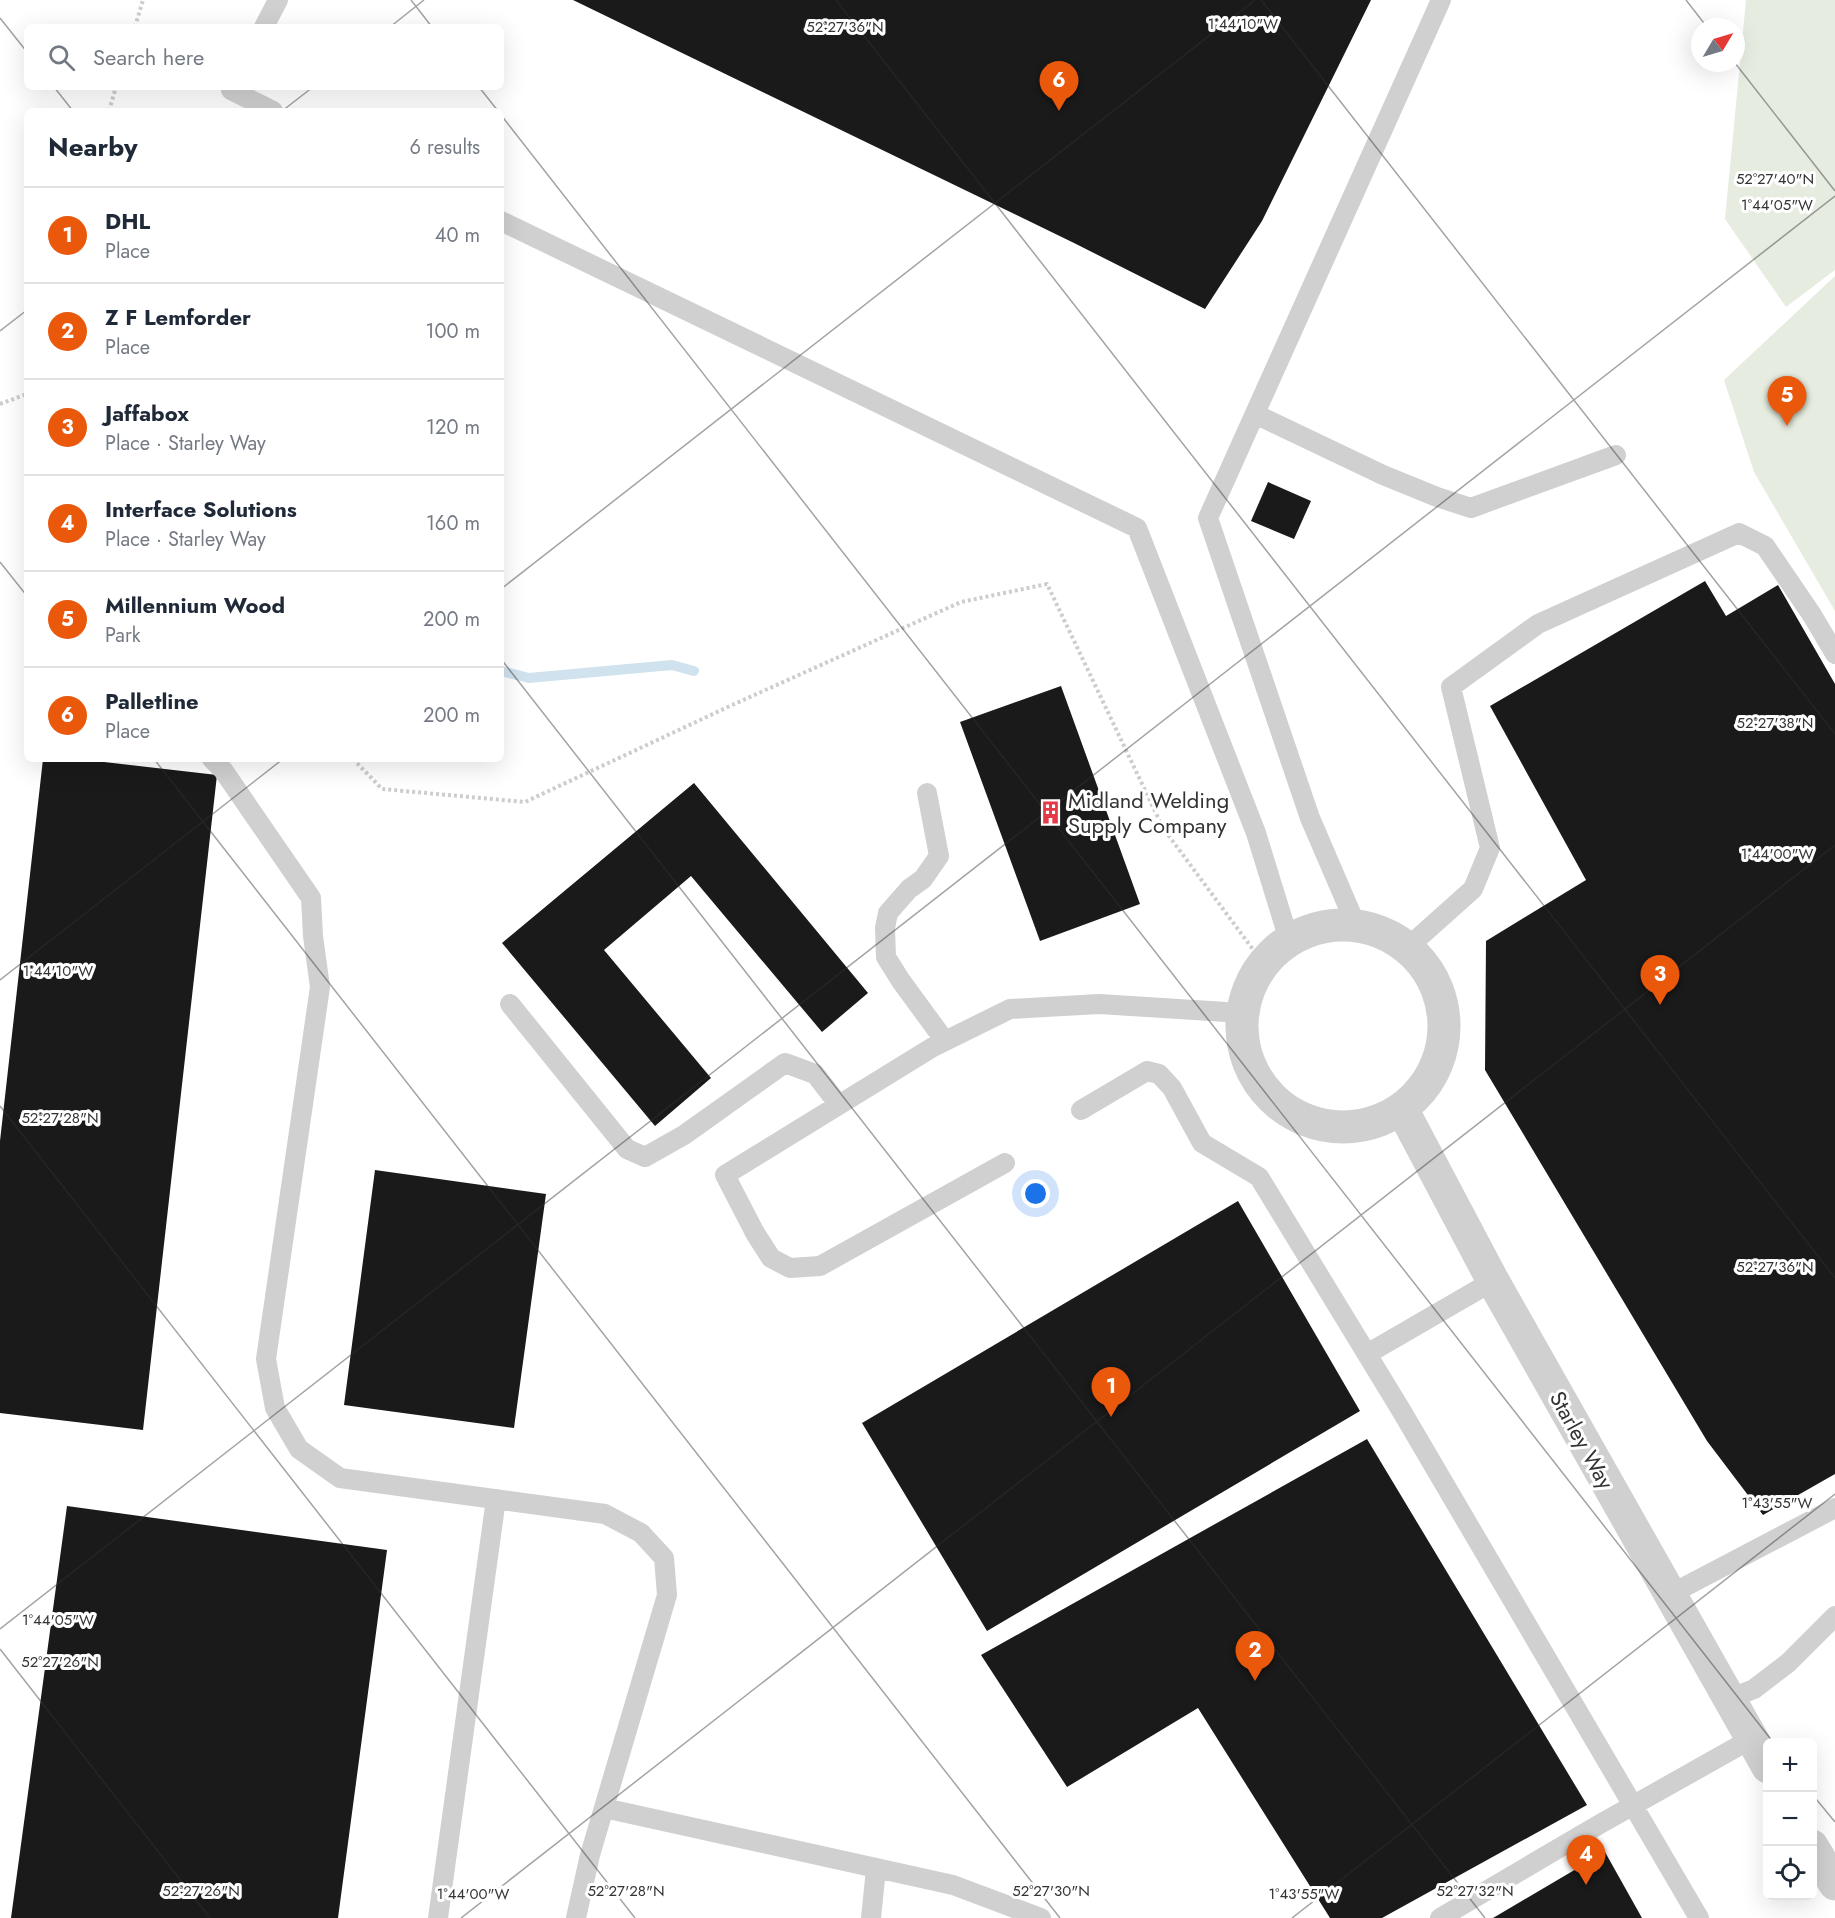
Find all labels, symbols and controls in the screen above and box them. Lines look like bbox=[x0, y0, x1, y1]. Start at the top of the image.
text: 1°44'10"W bbox=[1208, 13, 1278, 35]
text: 52°27'36"N bbox=[806, 16, 884, 38]
north arrow bbox=[1691, 18, 1745, 72]
search box bbox=[24, 24, 504, 90]
icon: search bbox=[45, 41, 78, 74]
text: Search here bbox=[93, 41, 204, 73]
pin: 6 bbox=[1040, 62, 1078, 111]
text: Nearby bbox=[48, 128, 137, 166]
text: 6 results bbox=[410, 133, 480, 162]
text: 52°27'40"N bbox=[1736, 168, 1814, 190]
text: 1°44'05"W bbox=[1741, 194, 1813, 216]
text: DHL bbox=[105, 205, 150, 237]
text: 1 bbox=[62, 221, 73, 250]
text: 40 m bbox=[435, 221, 480, 250]
text: Place bbox=[105, 237, 150, 266]
text: Z F Lemforder bbox=[105, 301, 251, 333]
text: 2 bbox=[61, 317, 74, 346]
text: 100 m bbox=[425, 317, 480, 346]
text: Place bbox=[105, 333, 150, 362]
pin: 5 bbox=[1768, 376, 1806, 426]
text: Jaffabox bbox=[105, 397, 189, 429]
text: 3 bbox=[61, 413, 74, 442]
text: 120 m bbox=[426, 413, 480, 442]
text: Place · Starley Way bbox=[105, 429, 266, 458]
text: Interface Solutions bbox=[105, 493, 297, 525]
text: 4 bbox=[61, 509, 74, 538]
text: 160 m bbox=[426, 509, 480, 538]
text: Place · Starley Way bbox=[105, 525, 266, 554]
text: Millennium Wood bbox=[105, 589, 285, 621]
text: 5 bbox=[61, 605, 74, 634]
text: 200 m bbox=[423, 605, 480, 634]
text: Park bbox=[105, 621, 141, 650]
text: Palletline bbox=[105, 685, 199, 717]
text: 6 bbox=[61, 701, 74, 730]
text: 200 m bbox=[423, 701, 480, 730]
text: 52°27'38"N bbox=[1737, 712, 1813, 734]
text: Place bbox=[105, 717, 150, 746]
place label: Midland Welding Supply Company bbox=[1068, 784, 1229, 841]
building icon: Midland Welding Supply Company bbox=[1037, 800, 1063, 826]
text: 1°44'00"W bbox=[1741, 843, 1813, 865]
pin: 3 bbox=[1640, 956, 1680, 1005]
text: 1°44'10"W bbox=[23, 960, 93, 982]
text: 52°27'28"N bbox=[21, 1107, 99, 1129]
your location bbox=[1021, 1179, 1050, 1208]
text: 52°27'36"N bbox=[1736, 1256, 1814, 1278]
pin: 1 bbox=[1092, 1368, 1130, 1417]
street label: Starley Way bbox=[1542, 1385, 1622, 1495]
text: 1°43'55"W bbox=[1742, 1492, 1813, 1514]
text: 1°44'05"W bbox=[22, 1609, 94, 1631]
pin: 2 bbox=[1236, 1632, 1274, 1681]
text: 52°27'26"N bbox=[21, 1651, 99, 1673]
map controls bbox=[1763, 1738, 1817, 1900]
button: + bbox=[1763, 1738, 1817, 1792]
button: − bbox=[1763, 1792, 1817, 1846]
pin: 4 bbox=[1566, 1836, 1606, 1885]
button: locate bbox=[1763, 1846, 1817, 1900]
text: 52°27'26"N bbox=[162, 1880, 240, 1902]
text: 52°27'28"N bbox=[587, 1880, 665, 1902]
text: 52°27'30"N bbox=[1012, 1880, 1090, 1902]
text: 52°27'32"N bbox=[1436, 1880, 1514, 1902]
text: 1°44'00"W bbox=[437, 1883, 509, 1905]
text: 1°43'55"W bbox=[1269, 1883, 1340, 1905]

